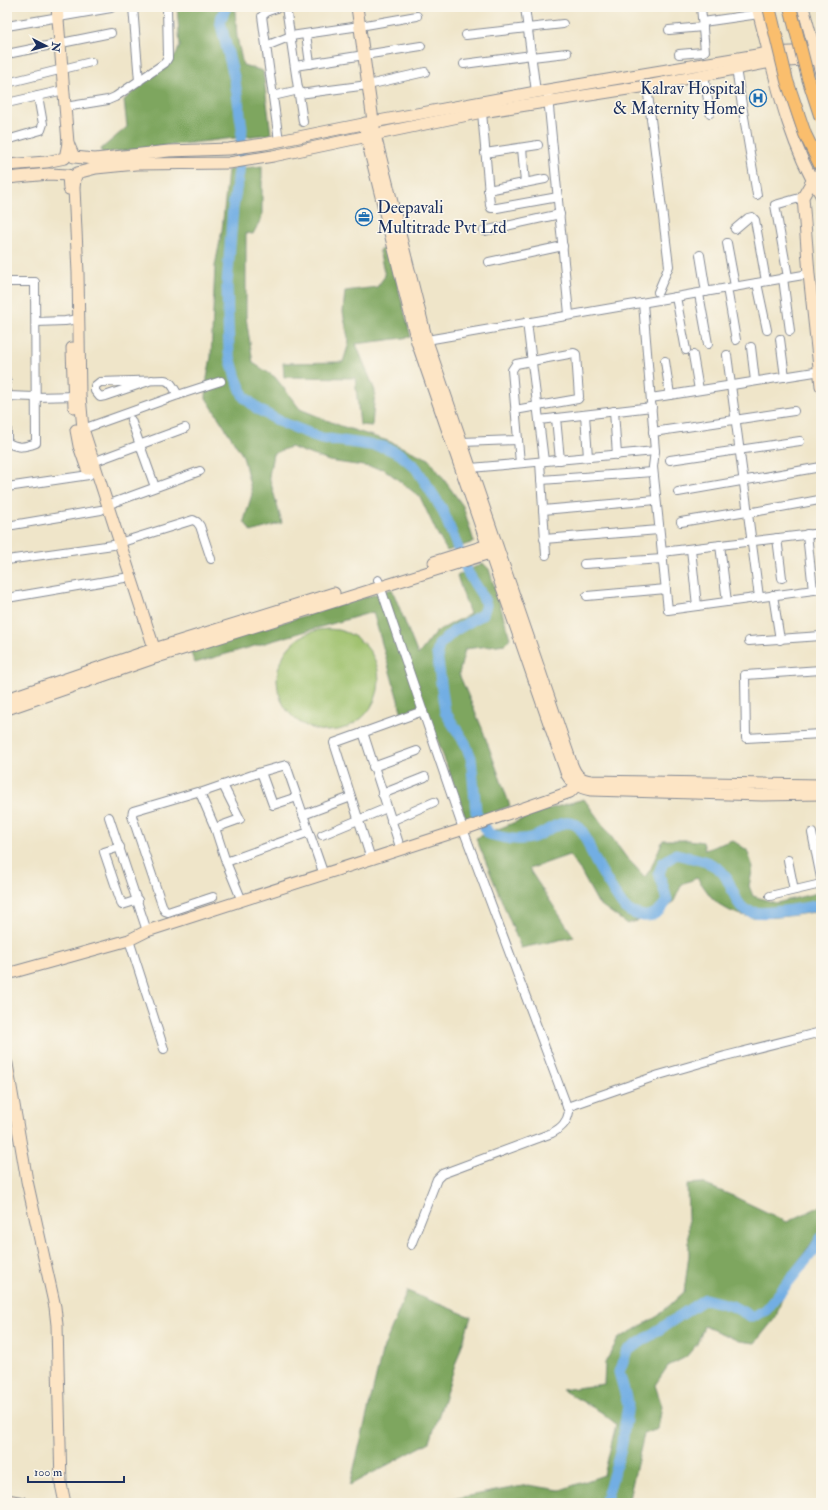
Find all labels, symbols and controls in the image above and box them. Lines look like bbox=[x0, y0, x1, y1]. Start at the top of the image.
north arrow bbox=[26, 26, 66, 66]
text: N bbox=[48, 40, 63, 54]
place label: Kalrav Hospital & Maternity Home bbox=[613, 78, 746, 120]
hospital icon: Kalrav Hospital & Maternity Home bbox=[748, 88, 768, 108]
place label: Deepavali Multitrade Pvt Ltd bbox=[377, 197, 507, 238]
office icon: Deepavali Multitrade Pvt Ltd bbox=[354, 207, 374, 227]
scale bar bbox=[28, 1458, 124, 1484]
text: 100 m bbox=[34, 1465, 63, 1480]

